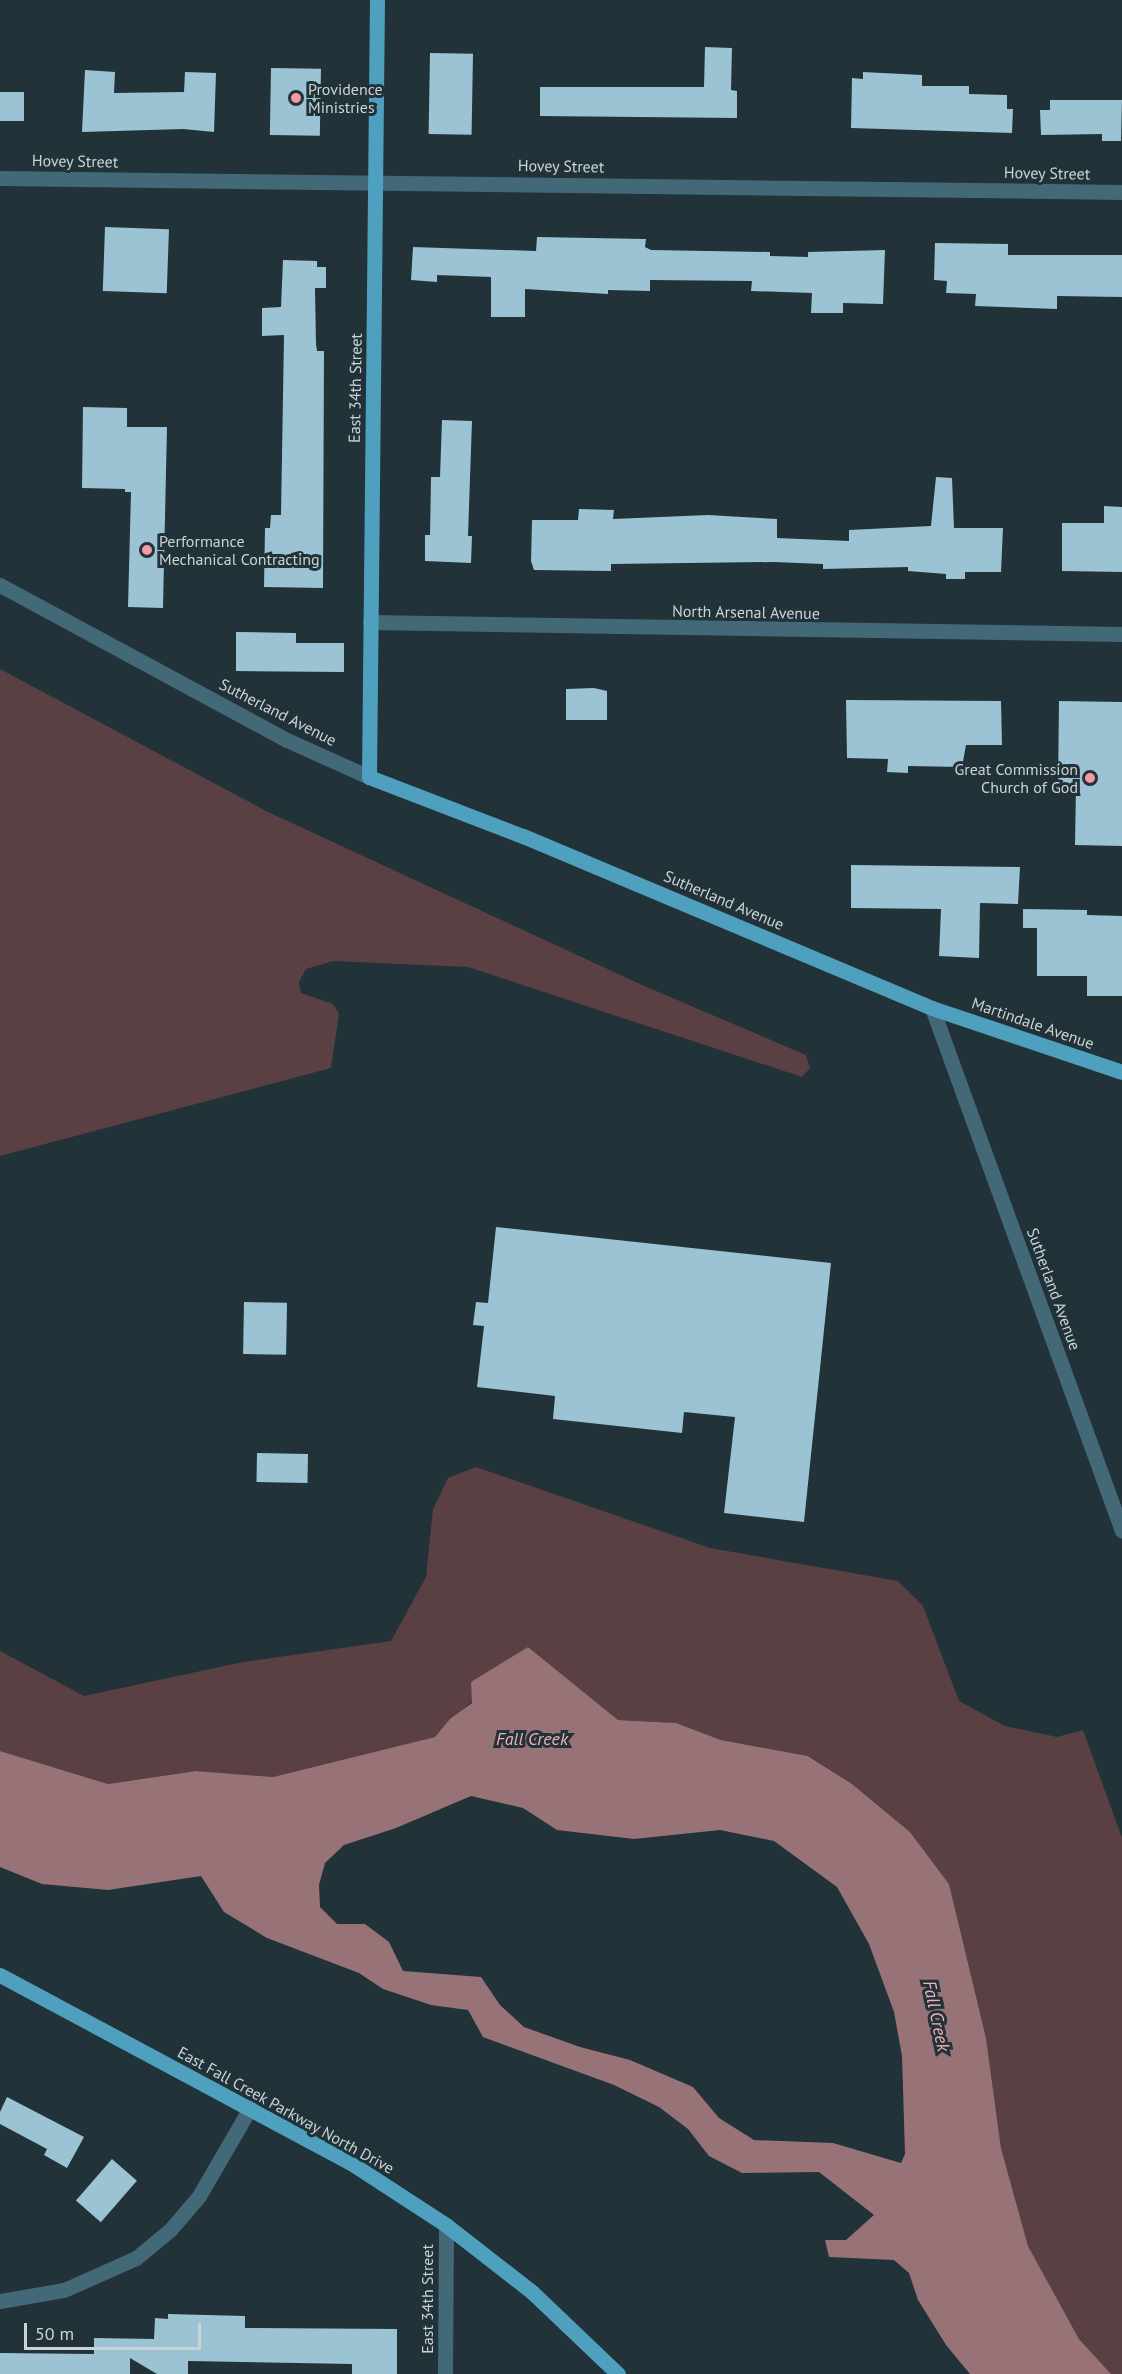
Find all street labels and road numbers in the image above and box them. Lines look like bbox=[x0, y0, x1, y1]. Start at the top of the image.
street label: Hovey Street bbox=[31, 151, 119, 171]
street label: Hovey Street bbox=[517, 156, 605, 176]
street label: Hovey Street bbox=[1003, 163, 1091, 183]
street label: East 34th Street bbox=[344, 333, 366, 443]
street label: North Arsenal Avenue bbox=[671, 601, 821, 623]
street label: Sutherland Avenue bbox=[216, 674, 340, 750]
street label: Sutherland Avenue bbox=[661, 866, 787, 934]
street label: Martindale Avenue bbox=[969, 993, 1097, 1053]
street label: Sutherland Avenue bbox=[1023, 1225, 1085, 1353]
street label: East Fall Creek Parkway North Drive bbox=[174, 2042, 398, 2178]
street label: East 34th Street bbox=[417, 2244, 437, 2354]

